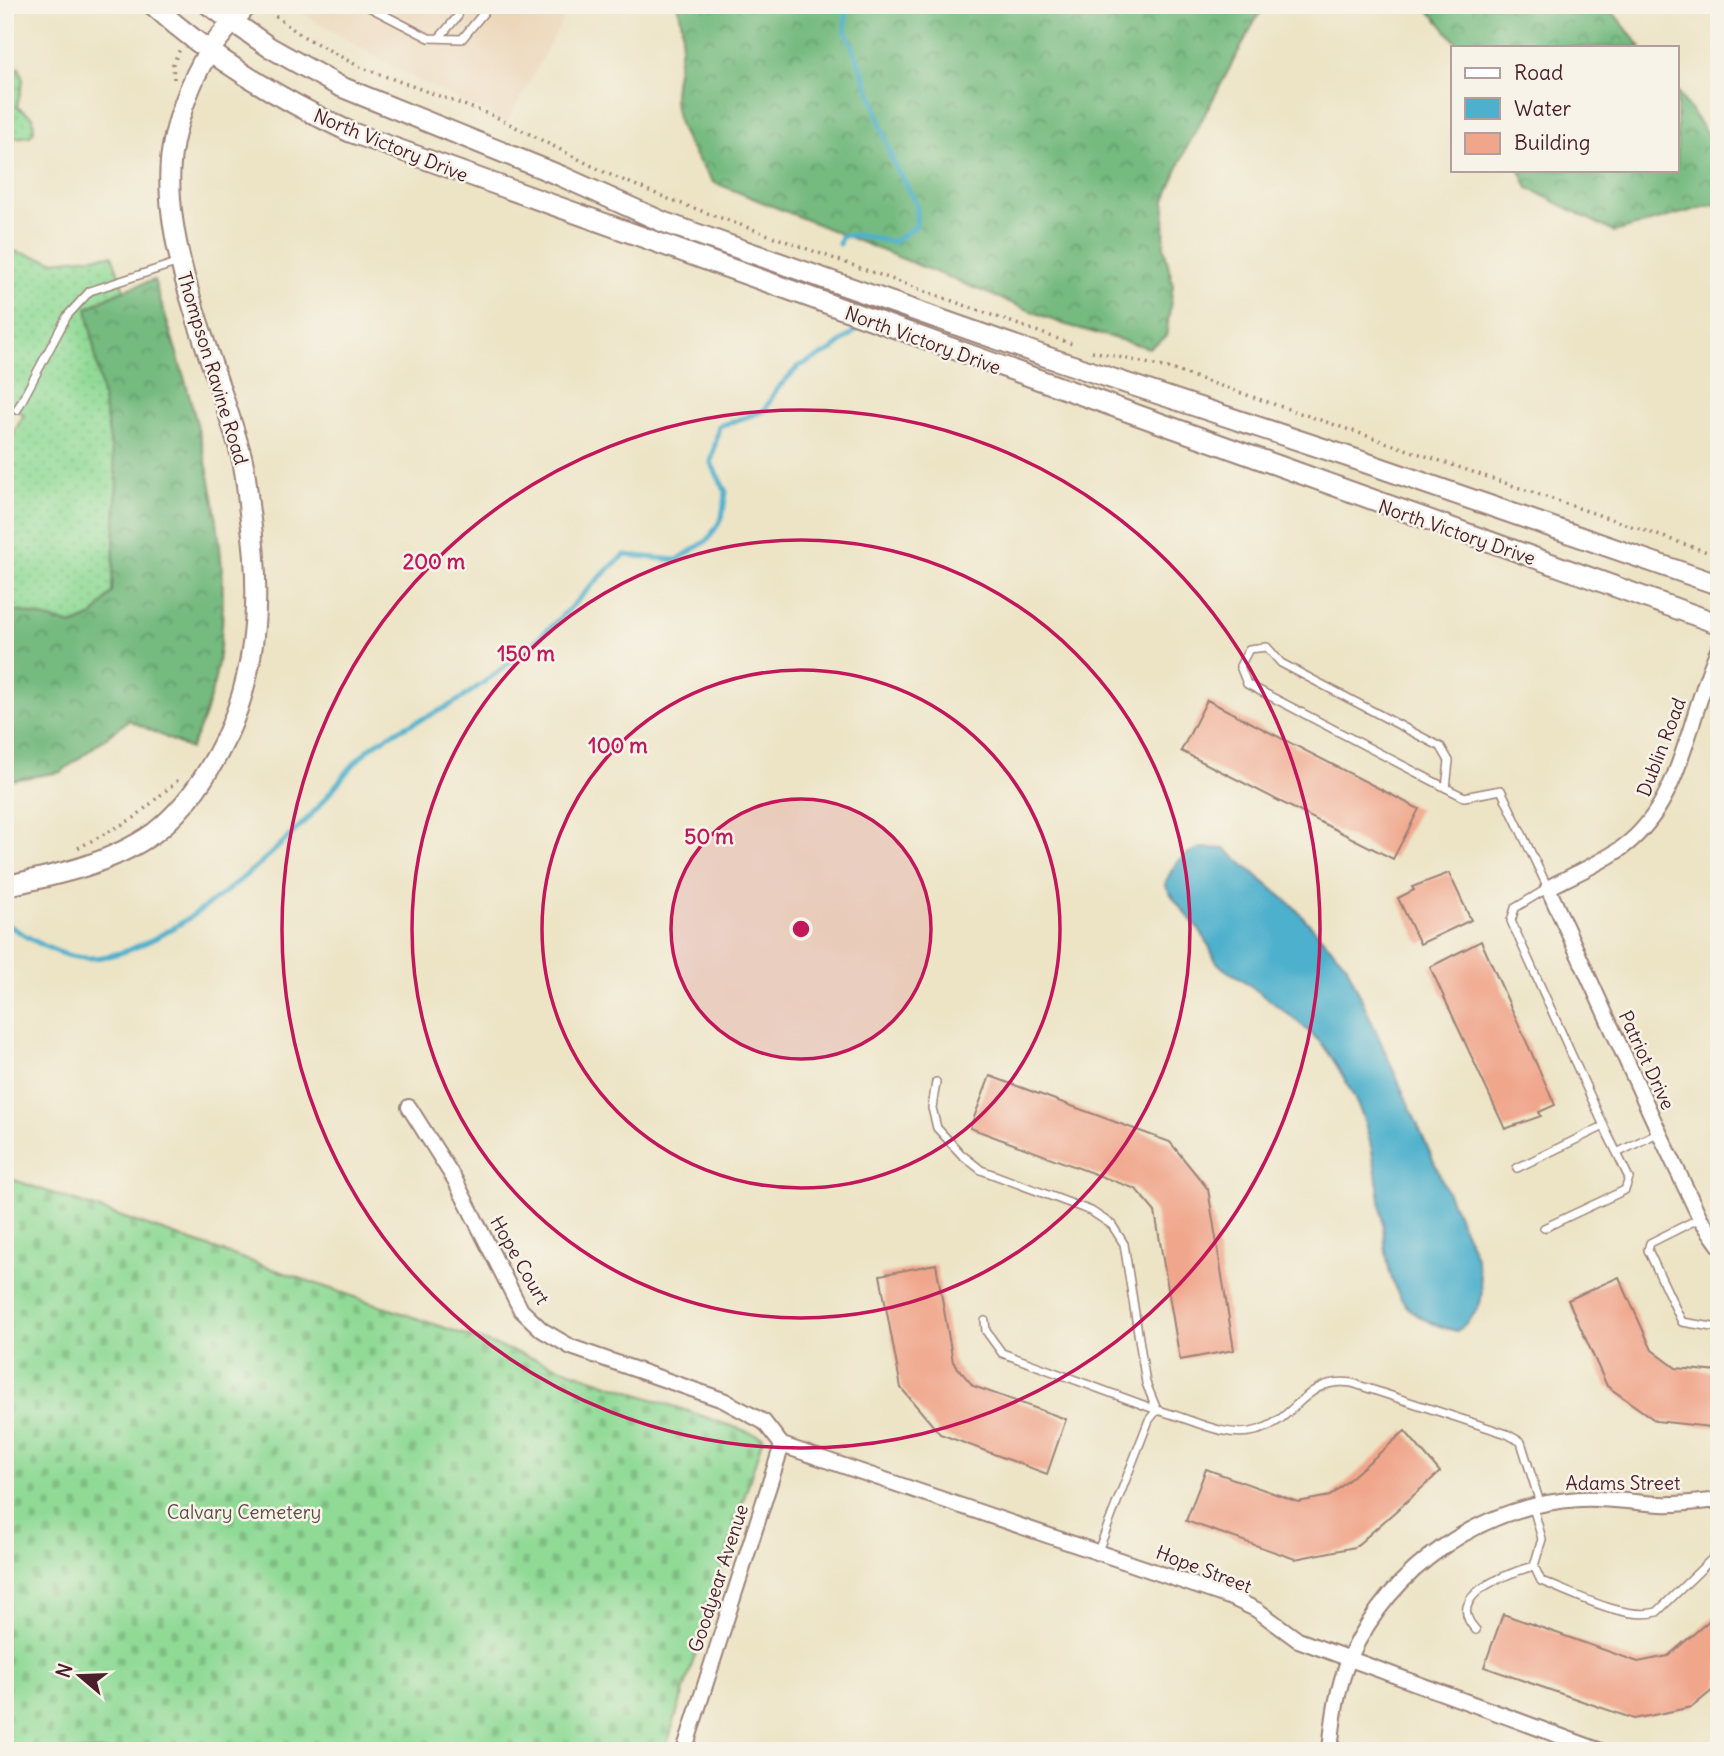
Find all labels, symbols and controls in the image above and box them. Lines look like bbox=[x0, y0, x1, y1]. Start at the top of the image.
legend bbox=[1451, 46, 1678, 172]
text: Road bbox=[1514, 59, 1563, 86]
text: Water bbox=[1514, 95, 1572, 122]
street label: North Victory Drive bbox=[310, 103, 472, 187]
text: Building bbox=[1514, 129, 1590, 156]
street label: Thompson Ravine Road bbox=[172, 269, 254, 467]
street label: North Victory Drive bbox=[842, 301, 1004, 379]
street label: North Victory Drive bbox=[1375, 494, 1539, 570]
text: 200 m bbox=[403, 548, 466, 575]
text: 150 m bbox=[497, 640, 555, 667]
street label: Dublin Road bbox=[1631, 694, 1691, 800]
text: 100 m bbox=[588, 732, 648, 759]
text: 50 m bbox=[684, 823, 734, 850]
centre of rings bbox=[789, 917, 813, 941]
street label: Patriot Drive bbox=[1614, 1007, 1680, 1113]
street label: Hope Court bbox=[485, 1211, 555, 1309]
street label: Adams Street bbox=[1566, 1471, 1680, 1495]
park label: Calvary Cemetery bbox=[167, 1500, 321, 1524]
street label: Goodyear Avenue bbox=[683, 1501, 753, 1655]
street label: Hope Street bbox=[1153, 1540, 1255, 1598]
north arrow bbox=[46, 1640, 116, 1710]
text: N bbox=[50, 1660, 77, 1681]

